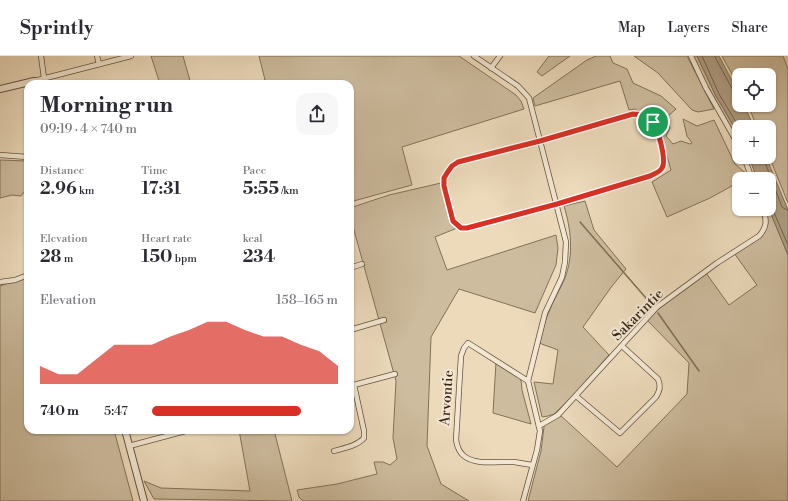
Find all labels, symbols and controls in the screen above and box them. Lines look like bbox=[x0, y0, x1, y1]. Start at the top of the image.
text: Sprintly bbox=[20, 16, 94, 40]
text: Map bbox=[618, 19, 645, 37]
text: Layers bbox=[667, 19, 710, 37]
text: Share bbox=[732, 19, 768, 37]
map controls bbox=[732, 68, 776, 216]
button: locate bbox=[732, 68, 776, 112]
text: Morning run bbox=[40, 92, 173, 119]
button: share bbox=[296, 93, 338, 135]
pin bbox=[636, 105, 670, 139]
icon: arrive bbox=[642, 111, 664, 133]
button: + bbox=[732, 120, 776, 164]
text: 09:19 · 4 × 740 m bbox=[40, 121, 137, 137]
text: Distance bbox=[40, 164, 84, 178]
text: Time bbox=[141, 164, 168, 178]
text: Pace bbox=[243, 164, 266, 178]
button: − bbox=[732, 172, 776, 216]
text: 2.96 bbox=[40, 178, 77, 200]
text: 17:31 bbox=[141, 178, 181, 200]
text: 5:55 bbox=[243, 178, 279, 200]
text: km bbox=[77, 184, 94, 198]
text: /km bbox=[279, 184, 299, 198]
text: Elevation bbox=[40, 232, 88, 246]
text: Heart rate bbox=[141, 232, 192, 246]
text: kcal bbox=[243, 232, 263, 246]
text: 28 bbox=[40, 246, 61, 268]
text: 150 bbox=[141, 246, 172, 268]
text: 234 bbox=[243, 246, 275, 268]
text: m bbox=[61, 252, 73, 266]
text: bpm bbox=[172, 252, 197, 266]
street label: Sakarintie bbox=[608, 285, 668, 345]
text: Elevation bbox=[40, 292, 96, 308]
text: 158–165 m bbox=[276, 292, 338, 308]
street label: Arvontie bbox=[436, 370, 458, 427]
text: 740 m bbox=[40, 403, 79, 419]
text: 5:47 bbox=[104, 403, 128, 419]

